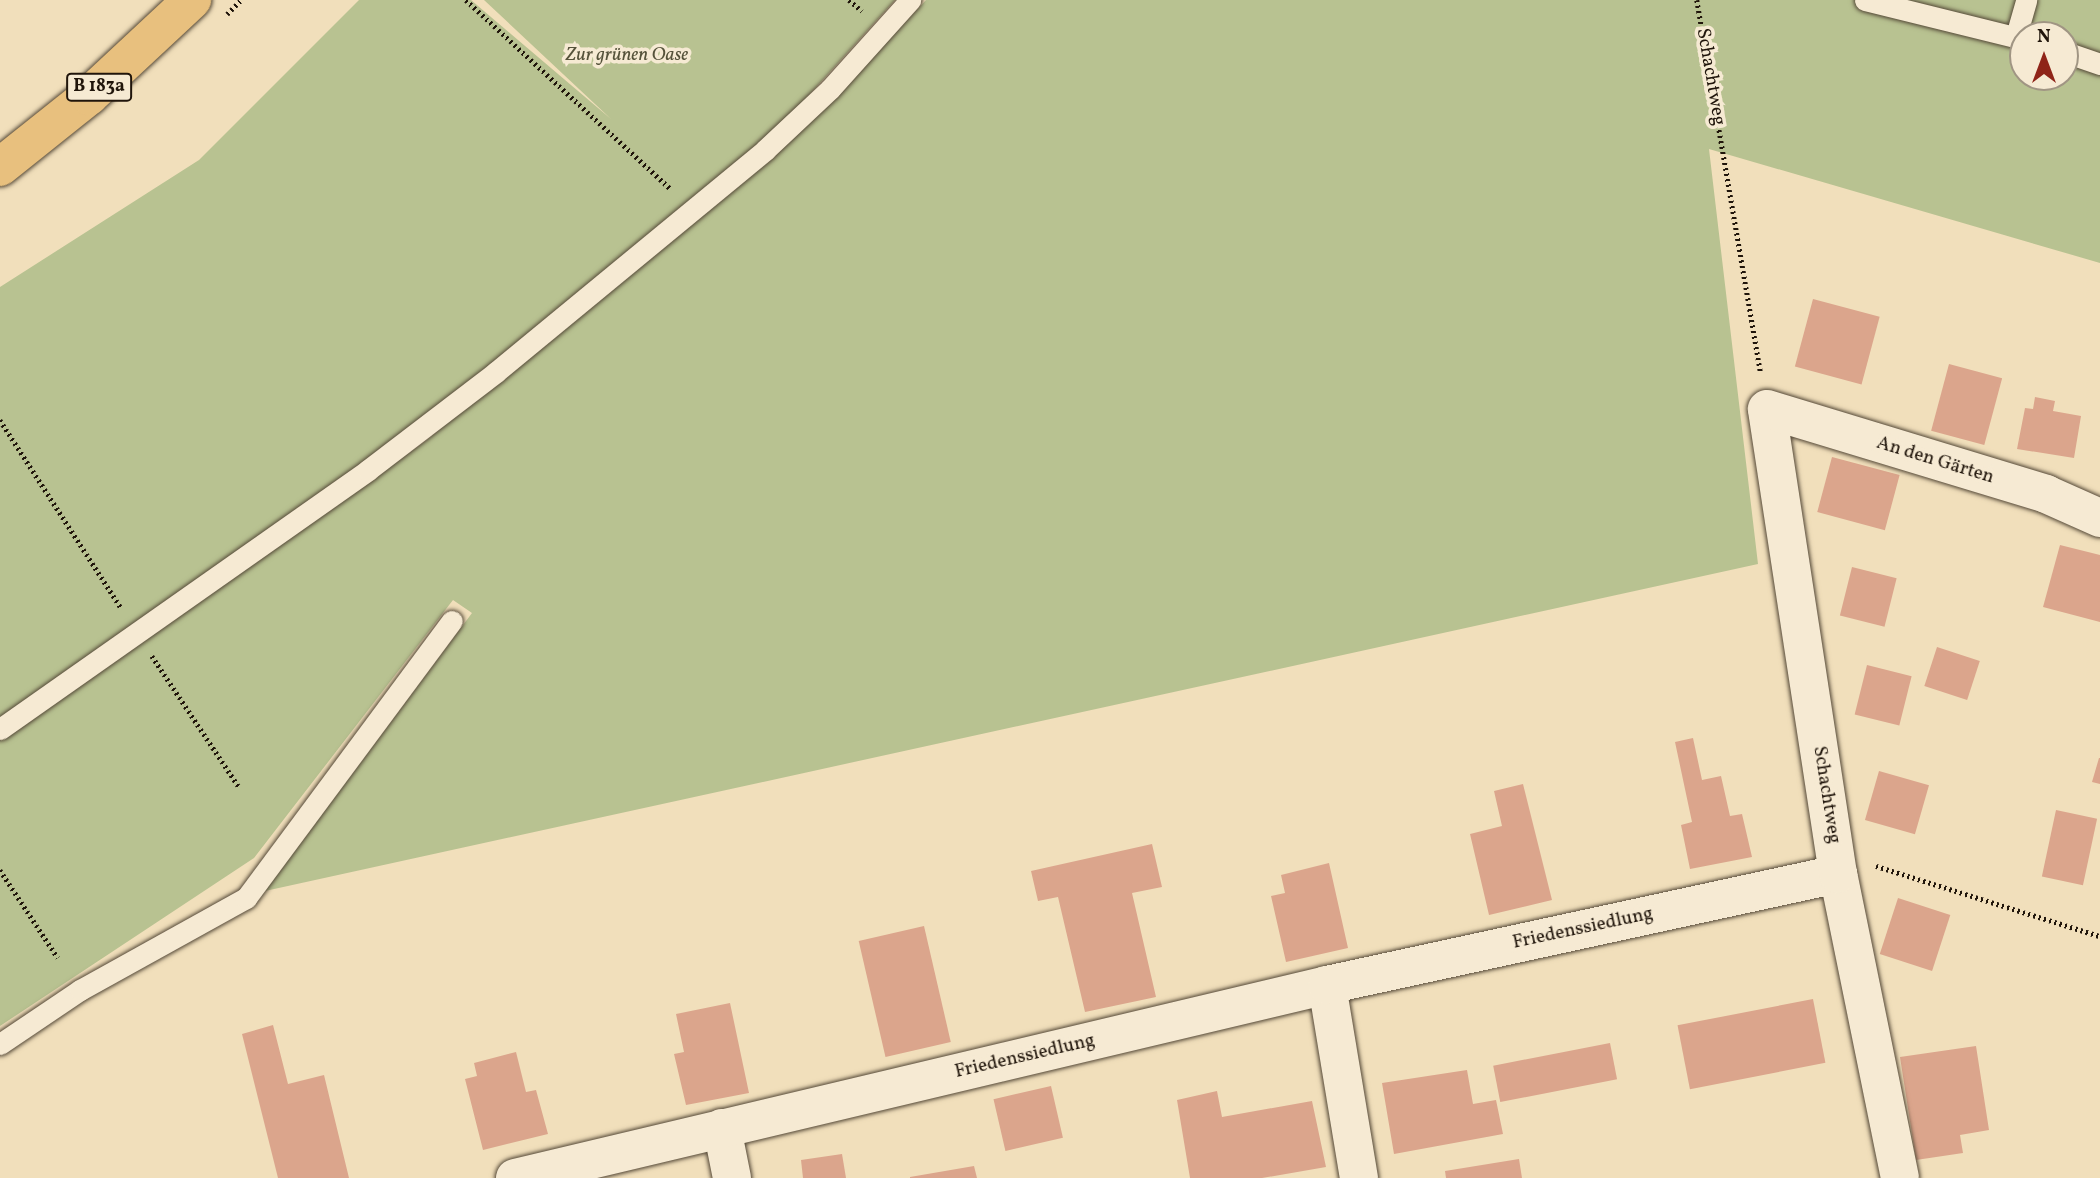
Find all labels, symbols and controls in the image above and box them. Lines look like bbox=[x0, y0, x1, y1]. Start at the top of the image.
north arrow bbox=[2009, 21, 2079, 91]
text: N bbox=[2037, 24, 2051, 50]
street label: Schachtweg bbox=[1690, 27, 1730, 127]
park label: Zur grünen Oase bbox=[566, 45, 688, 67]
road number: B 183a bbox=[66, 72, 132, 102]
street label: An den Gärten bbox=[1874, 432, 1996, 490]
street label: Schachtweg bbox=[1807, 745, 1845, 845]
street label: Friedenssiedlung bbox=[1511, 903, 1655, 955]
street label: Friedenssiedlung bbox=[953, 1030, 1097, 1084]

